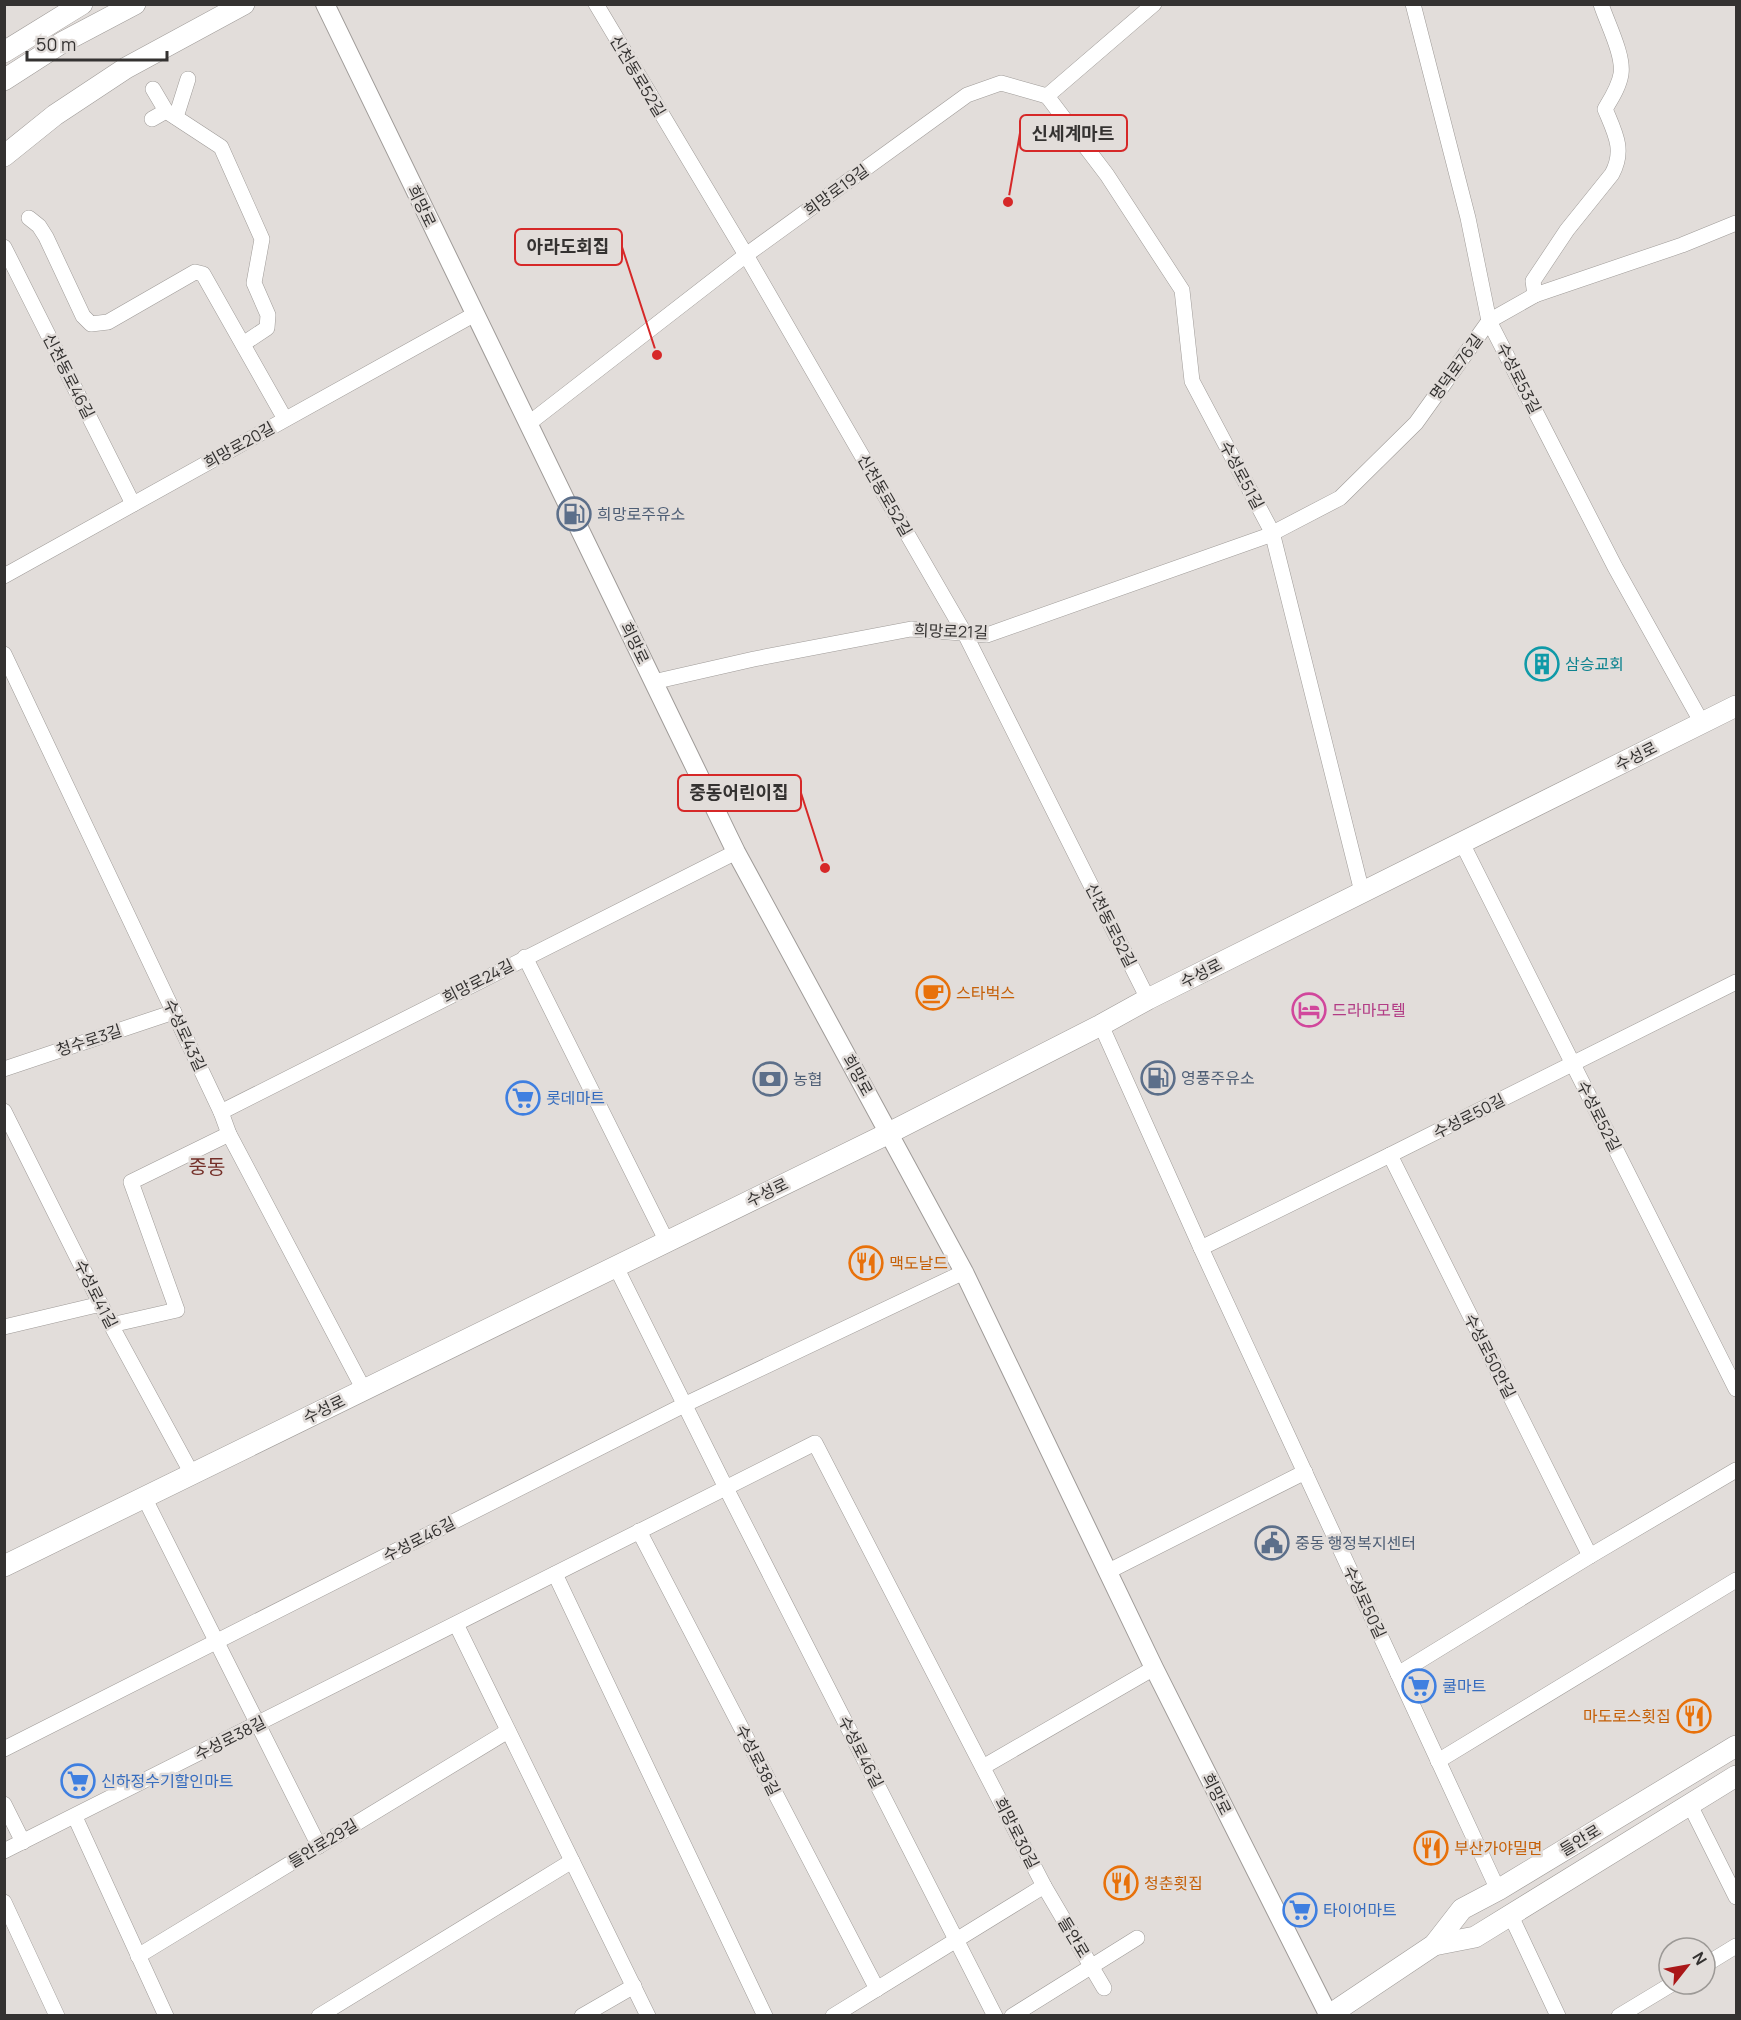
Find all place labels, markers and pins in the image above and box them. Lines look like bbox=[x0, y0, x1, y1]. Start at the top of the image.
callout: 신세계마트 bbox=[1020, 115, 1127, 151]
callout: 아라도회집 bbox=[515, 229, 622, 265]
fuel station icon: 희망로주유소 bbox=[556, 496, 592, 532]
place label: 희망로주유소 bbox=[597, 503, 685, 525]
building icon: 삼승교회 bbox=[1524, 646, 1560, 682]
place label: 삼승교회 bbox=[1565, 653, 1624, 675]
callout: 중동어린이집 bbox=[678, 775, 801, 811]
cafe icon: 스타벅스 bbox=[915, 975, 951, 1011]
place label: 스타벅스 bbox=[956, 982, 1015, 1004]
hotel icon: 드라마모텔 bbox=[1291, 992, 1327, 1028]
place label: 드라마모텔 bbox=[1332, 999, 1406, 1021]
fuel station icon: 영풍주유소 bbox=[1140, 1060, 1176, 1096]
bank icon: 농협 bbox=[752, 1061, 788, 1097]
place label: 영풍주유소 bbox=[1181, 1067, 1255, 1089]
place label: 농협 bbox=[793, 1068, 822, 1090]
supermarket icon: 롯데마트 bbox=[505, 1080, 541, 1116]
place label: 롯데마트 bbox=[546, 1087, 605, 1109]
restaurant icon: 맥도날드 bbox=[848, 1245, 884, 1281]
place label: 맥도날드 bbox=[889, 1252, 948, 1274]
public building icon: 중동 행정복지센터 bbox=[1254, 1525, 1290, 1561]
place label: 중동 행정복지센터 bbox=[1295, 1532, 1416, 1554]
supermarket icon: 쿨마트 bbox=[1401, 1668, 1437, 1704]
place label: 쿨마트 bbox=[1442, 1675, 1486, 1697]
restaurant icon: 마도로스횟집 bbox=[1676, 1698, 1712, 1734]
place label: 마도로스횟집 bbox=[1583, 1705, 1671, 1727]
supermarket icon: 신하정수기할인마트 bbox=[60, 1763, 96, 1799]
place label: 신하정수기할인마트 bbox=[101, 1770, 233, 1792]
restaurant icon: 부산가야밀면 bbox=[1413, 1830, 1449, 1866]
place label: 부산가야밀면 bbox=[1454, 1837, 1542, 1859]
restaurant icon: 청춘횟집 bbox=[1103, 1865, 1139, 1901]
place label: 청춘횟집 bbox=[1144, 1872, 1203, 1894]
supermarket icon: 타이어마트 bbox=[1282, 1892, 1318, 1928]
place label: 타이어마트 bbox=[1323, 1899, 1397, 1921]

